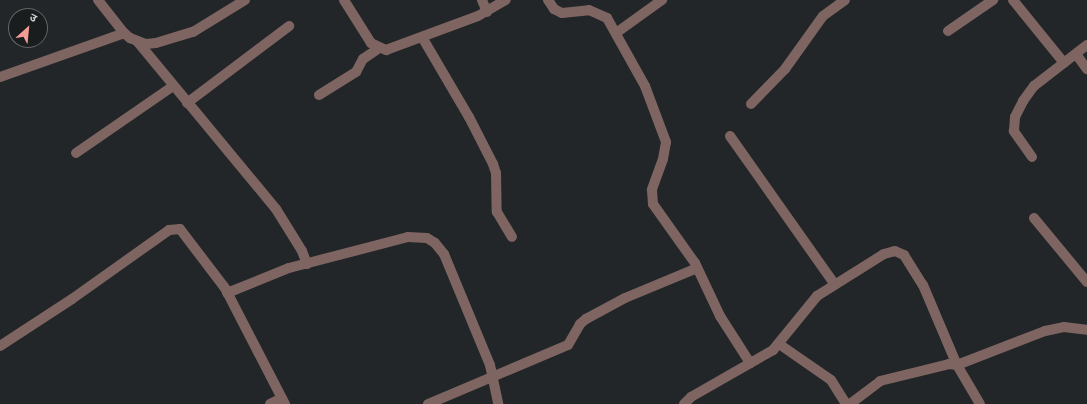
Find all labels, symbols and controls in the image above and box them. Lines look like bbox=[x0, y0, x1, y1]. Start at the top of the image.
north arrow bbox=[8, 8, 48, 48]
text: उ bbox=[27, 11, 39, 25]

